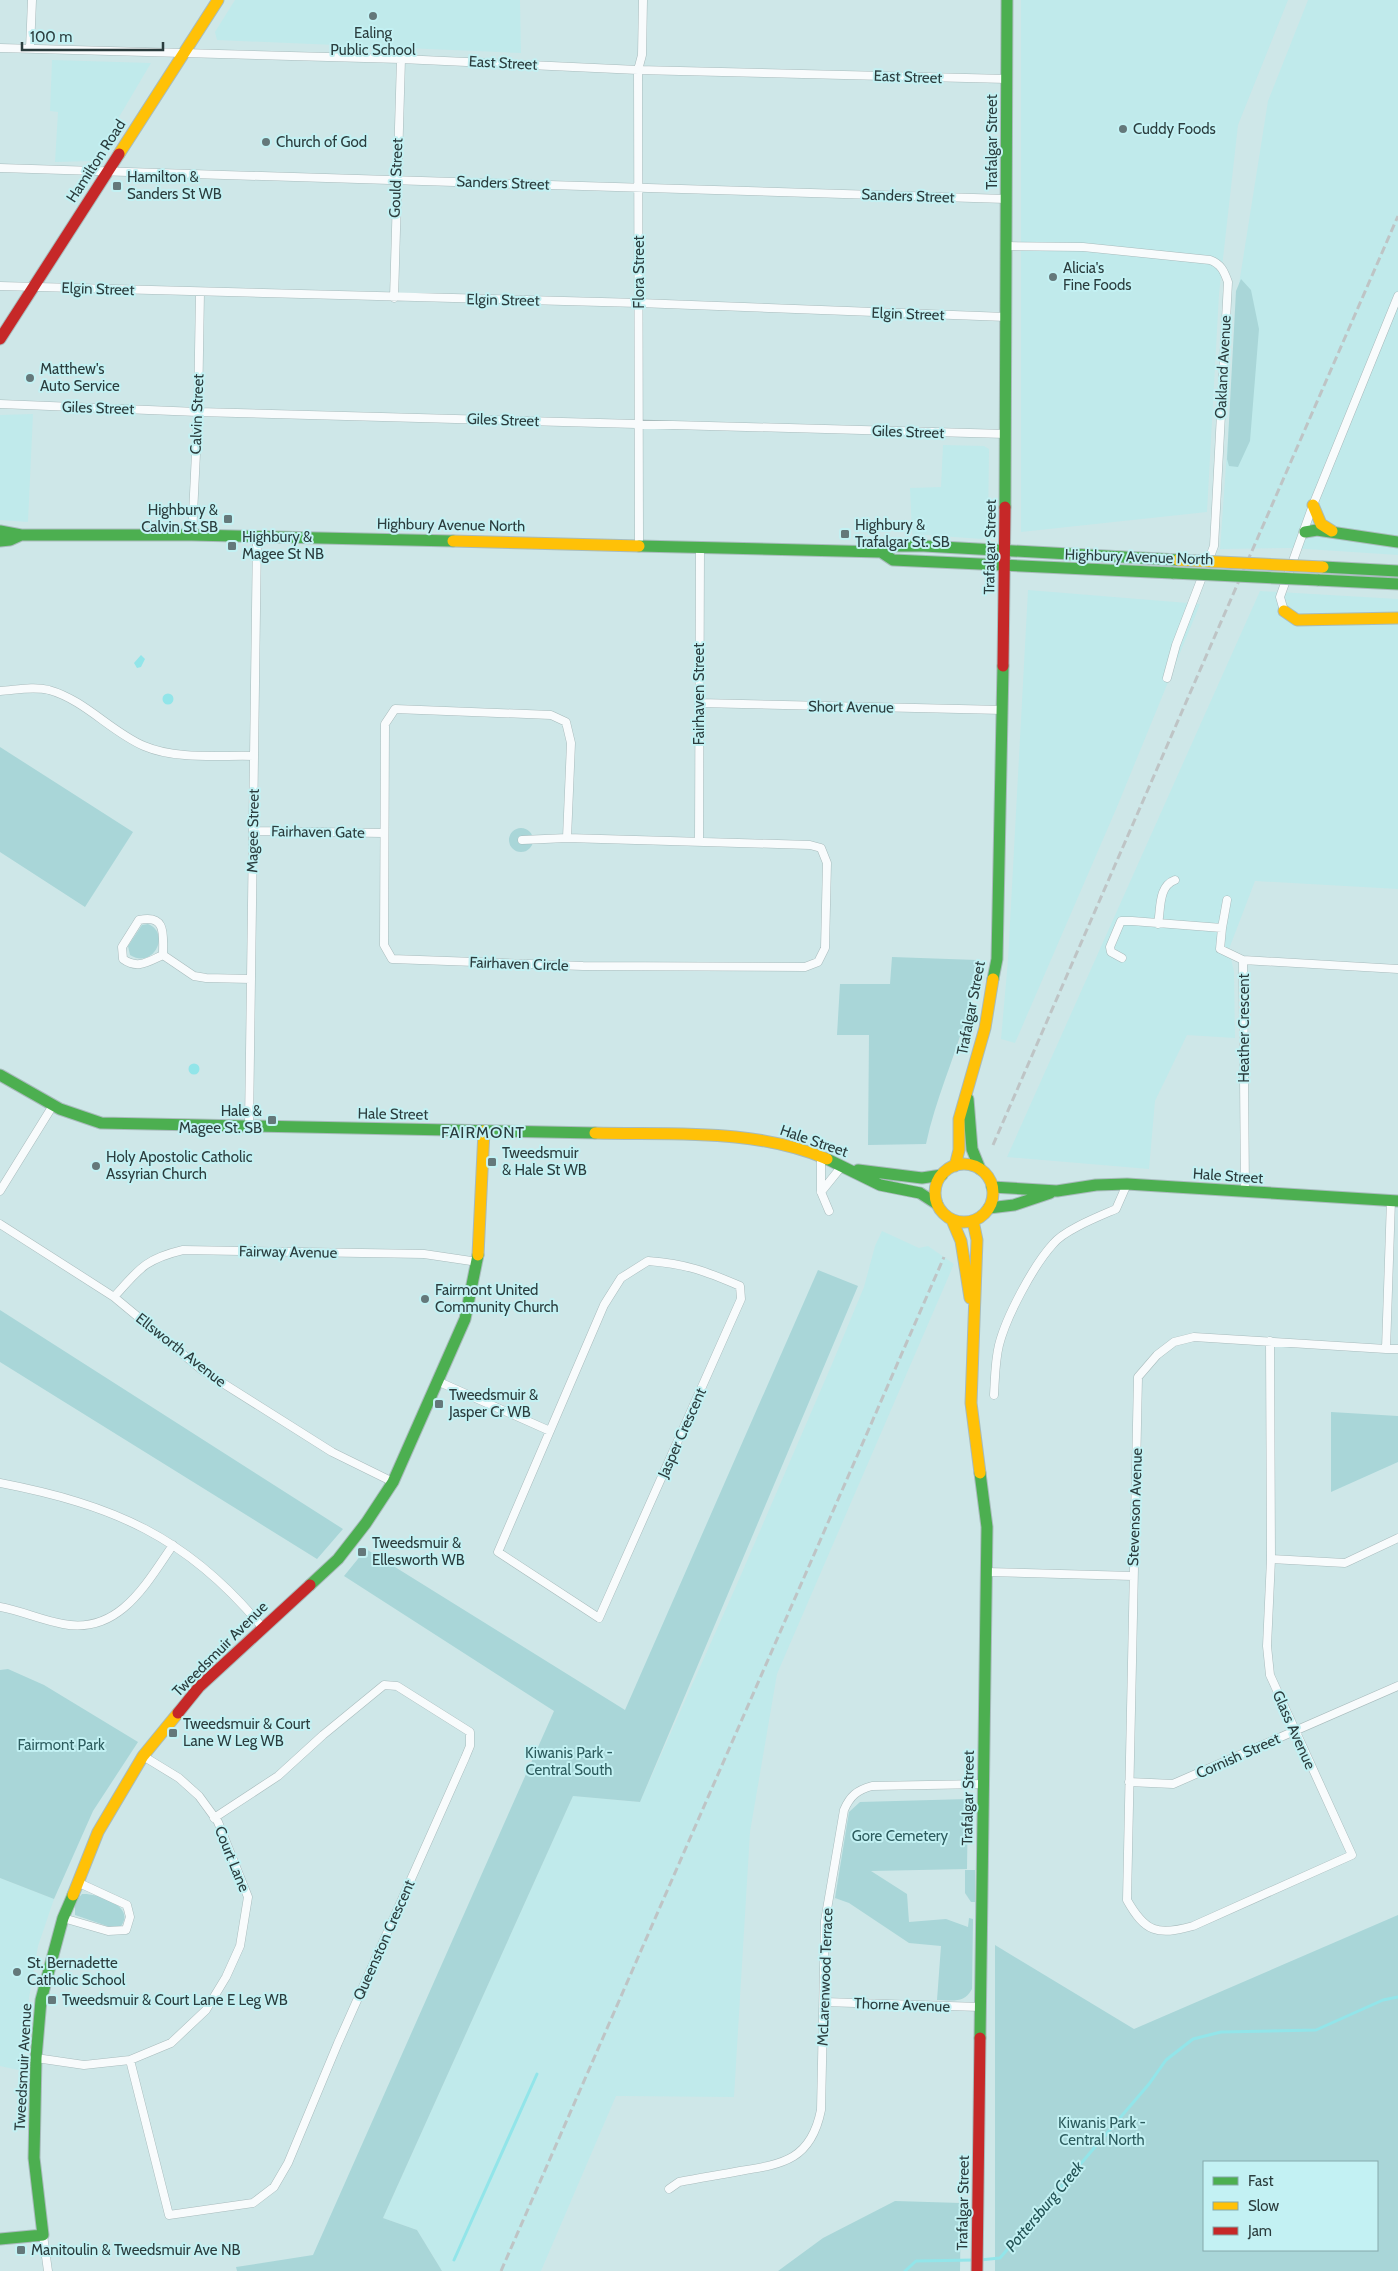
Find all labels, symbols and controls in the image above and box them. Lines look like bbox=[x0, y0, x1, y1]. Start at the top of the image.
marker: Ealing Public School bbox=[367, 10, 379, 22]
scale bar bbox=[22, 20, 164, 52]
place label: Ealing Public School bbox=[330, 24, 416, 59]
text: 100 m bbox=[30, 28, 72, 46]
street label: East Street bbox=[468, 52, 538, 74]
street label: East Street bbox=[873, 67, 943, 87]
street label: Trafalgar Street bbox=[983, 94, 1001, 190]
street label: Hamilton Road bbox=[63, 116, 129, 206]
place label: Cuddy Foods bbox=[1133, 120, 1216, 138]
marker: Cuddy Foods bbox=[1117, 123, 1129, 135]
place label: Church of God bbox=[276, 133, 367, 151]
marker: Church of God bbox=[260, 136, 272, 148]
street label: Gould Street bbox=[386, 138, 406, 218]
place label: Hamilton & Sanders St WB bbox=[127, 168, 222, 203]
street label: Sanders Street bbox=[456, 172, 550, 194]
marker: Hamilton & Sanders St WB bbox=[111, 180, 123, 192]
street label: Sanders Street bbox=[861, 185, 955, 207]
street label: Flora Street bbox=[630, 235, 648, 309]
place label: Alicia's Fine Foods bbox=[1063, 259, 1132, 294]
marker: Alicia's Fine Foods bbox=[1047, 271, 1059, 283]
street label: Elgin Street bbox=[61, 279, 135, 299]
street label: Elgin Street bbox=[466, 290, 540, 310]
street label: Elgin Street bbox=[871, 304, 945, 324]
street label: Oakland Avenue bbox=[1211, 314, 1235, 419]
place label: Matthew's Auto Service bbox=[40, 360, 120, 395]
marker: Matthew's Auto Service bbox=[24, 372, 36, 384]
street label: Calvin Street bbox=[187, 373, 207, 455]
street label: Giles Street bbox=[61, 398, 135, 418]
street label: Giles Street bbox=[466, 410, 540, 430]
street label: Giles Street bbox=[871, 422, 945, 442]
street label: Trafalgar Street bbox=[980, 499, 1000, 595]
place label: Highbury & Calvin St SB bbox=[141, 501, 218, 536]
marker: Highbury & Calvin St SB bbox=[222, 513, 234, 525]
street label: Highbury Avenue North bbox=[377, 515, 525, 535]
place label: Highbury & Trafalgar St. SB bbox=[855, 516, 950, 551]
place label: Highbury & Magee St NB bbox=[242, 528, 324, 563]
marker: Highbury & Trafalgar St. SB bbox=[839, 528, 851, 540]
marker: Highbury & Magee St NB bbox=[226, 540, 238, 552]
street label: Highbury Avenue North bbox=[1064, 545, 1214, 569]
street label: Fairhaven Street bbox=[690, 643, 708, 745]
street label: Short Avenue bbox=[808, 697, 894, 717]
street label: Magee Street bbox=[243, 789, 263, 873]
street label: Fairhaven Gate bbox=[271, 822, 365, 842]
street label: Fairhaven Circle bbox=[469, 953, 569, 975]
street label: Trafalgar Street bbox=[953, 959, 989, 1057]
street label: Heather Crescent bbox=[1235, 973, 1253, 1083]
place label: Hale & Magee St. SB bbox=[179, 1102, 262, 1137]
street label: Hale Street bbox=[357, 1104, 429, 1124]
marker: Hale & Magee St. SB bbox=[266, 1114, 278, 1126]
street label: Hale Street bbox=[778, 1121, 850, 1161]
district label: FAIRMONT bbox=[441, 1123, 525, 1142]
place label: Tweedsmuir & Hale St WB bbox=[502, 1144, 587, 1179]
place label: Holy Apostolic Catholic Assyrian Church bbox=[106, 1148, 253, 1183]
marker: Tweedsmuir & Hale St WB bbox=[486, 1156, 498, 1168]
marker: Holy Apostolic Catholic Assyrian Church bbox=[90, 1160, 102, 1172]
street label: Hale Street bbox=[1192, 1165, 1264, 1187]
street label: Fairway Avenue bbox=[239, 1242, 338, 1262]
place label: Fairmont United Community Church bbox=[435, 1281, 559, 1316]
marker: Fairmont United Community Church bbox=[419, 1293, 431, 1305]
street label: Ellsworth Avenue bbox=[132, 1309, 230, 1391]
street label: Jasper Crescent bbox=[654, 1385, 710, 1482]
place label: Tweedsmuir & Jasper Cr WB bbox=[448, 1386, 538, 1421]
marker: Tweedsmuir & Jasper Cr WB bbox=[433, 1398, 445, 1410]
street label: Stevenson Avenue bbox=[1124, 1447, 1146, 1566]
place label: Tweedsmuir & Ellesworth WB bbox=[372, 1534, 465, 1569]
marker: Tweedsmuir & Ellesworth WB bbox=[356, 1546, 368, 1558]
street label: Tweedsmuir Avenue bbox=[169, 1597, 272, 1700]
street label: Glass Avenue bbox=[1269, 1688, 1319, 1772]
place label: Tweedsmuir & Court Lane W Leg WB bbox=[183, 1715, 310, 1750]
marker: Tweedsmuir & Court Lane W Leg WB bbox=[167, 1727, 179, 1739]
street label: Cornish Street bbox=[1193, 1730, 1283, 1782]
park label: Fairmont Park bbox=[17, 1736, 105, 1754]
park label: Kiwanis Park - Central South bbox=[525, 1744, 613, 1779]
street label: Trafalgar Street bbox=[958, 1750, 978, 1846]
street label: Court Lane bbox=[211, 1824, 253, 1895]
park label: Gore Cemetery bbox=[852, 1827, 949, 1845]
street label: Queenston Crescent bbox=[349, 1877, 419, 2003]
street label: McLarenwood Terrace bbox=[814, 1907, 836, 2046]
place label: St. Bernadette Catholic School bbox=[27, 1954, 126, 1989]
marker: St. Bernadette Catholic School bbox=[11, 1966, 23, 1978]
place label: Tweedsmuir & Court Lane E Leg WB bbox=[62, 1991, 288, 2009]
marker: Tweedsmuir & Court Lane E Leg WB bbox=[46, 1994, 58, 2006]
street label: Thorne Avenue bbox=[854, 1994, 951, 2016]
street label: Tweedsmuir Avenue bbox=[11, 2003, 35, 2131]
park label: Kiwanis Park - Central North bbox=[1058, 2114, 1146, 2149]
street label: Trafalgar Street bbox=[953, 2155, 973, 2251]
water label: Pottersburg Creek bbox=[1001, 2157, 1088, 2255]
legend bbox=[1203, 2161, 1378, 2251]
text: Fast bbox=[1248, 2172, 1273, 2190]
text: Slow bbox=[1248, 2197, 1279, 2215]
text: Jam bbox=[1247, 2222, 1272, 2240]
place label: Manitoulin & Tweedsmuir Ave NB bbox=[31, 2241, 240, 2259]
marker: Manitoulin & Tweedsmuir Ave NB bbox=[15, 2244, 27, 2256]

